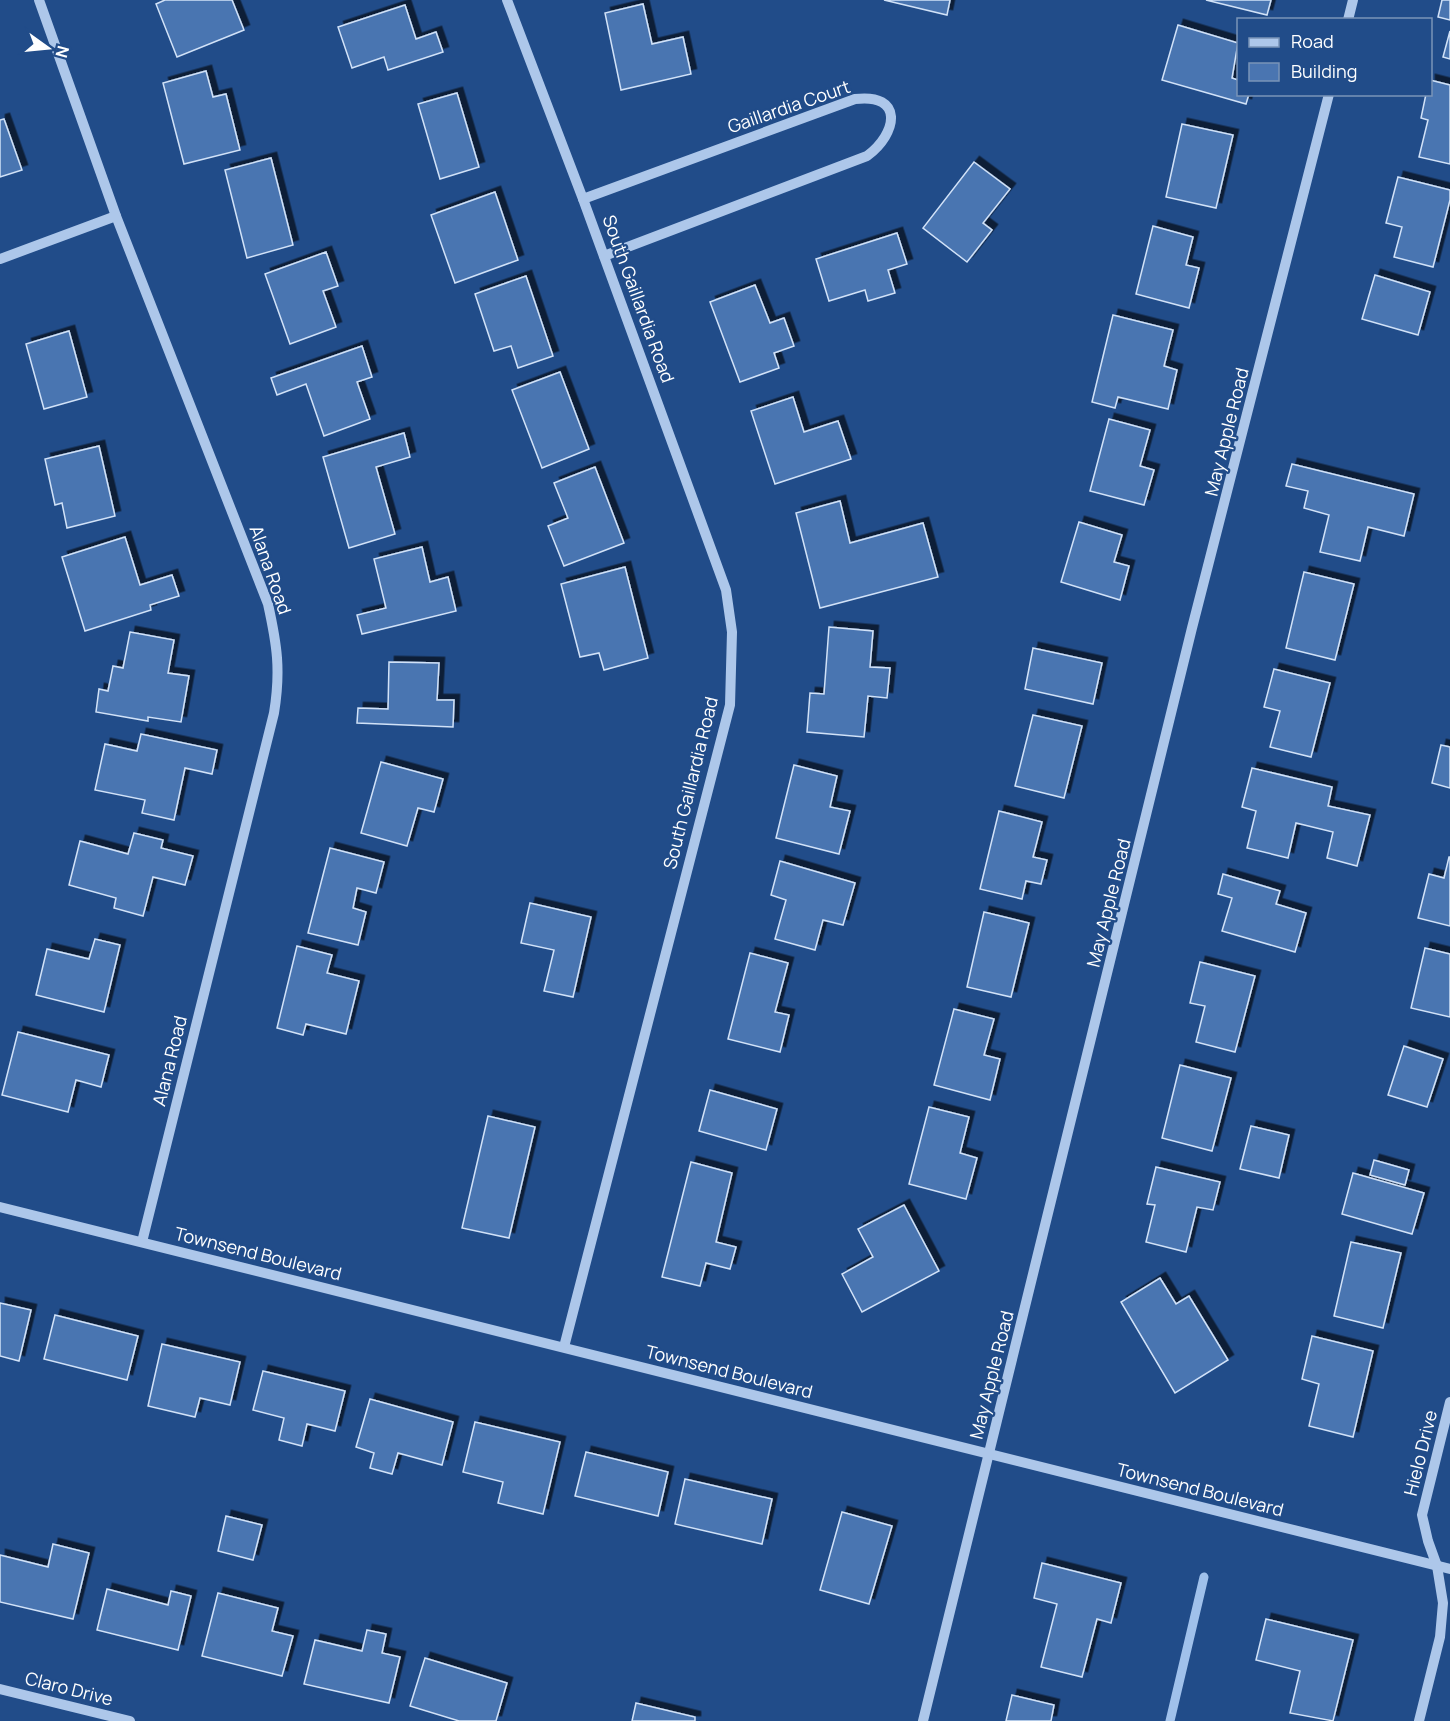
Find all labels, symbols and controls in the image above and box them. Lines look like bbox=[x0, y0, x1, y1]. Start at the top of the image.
north arrow bbox=[18, 18, 78, 78]
legend bbox=[1237, 18, 1432, 96]
text: Road bbox=[1291, 29, 1334, 53]
text: N bbox=[50, 43, 75, 60]
text: Building bbox=[1291, 59, 1357, 83]
street label: Gaillardia Court bbox=[724, 74, 853, 138]
street label: South Gaillardia Road bbox=[597, 212, 680, 386]
street label: May Apple Road bbox=[1198, 365, 1254, 498]
street label: Alana Road bbox=[245, 522, 297, 617]
street label: South Gaillardia Road bbox=[657, 694, 723, 871]
street label: May Apple Road bbox=[1080, 836, 1136, 969]
street label: Alana Road bbox=[146, 1013, 192, 1109]
street label: Townsend Boulevard bbox=[172, 1221, 344, 1285]
street label: May Apple Road bbox=[963, 1308, 1019, 1441]
street label: Townsend Boulevard bbox=[643, 1339, 815, 1403]
street label: Hielo Drive bbox=[1398, 1407, 1442, 1498]
street label: Townsend Boulevard bbox=[1114, 1457, 1286, 1521]
street label: Claro Drive bbox=[23, 1666, 116, 1711]

